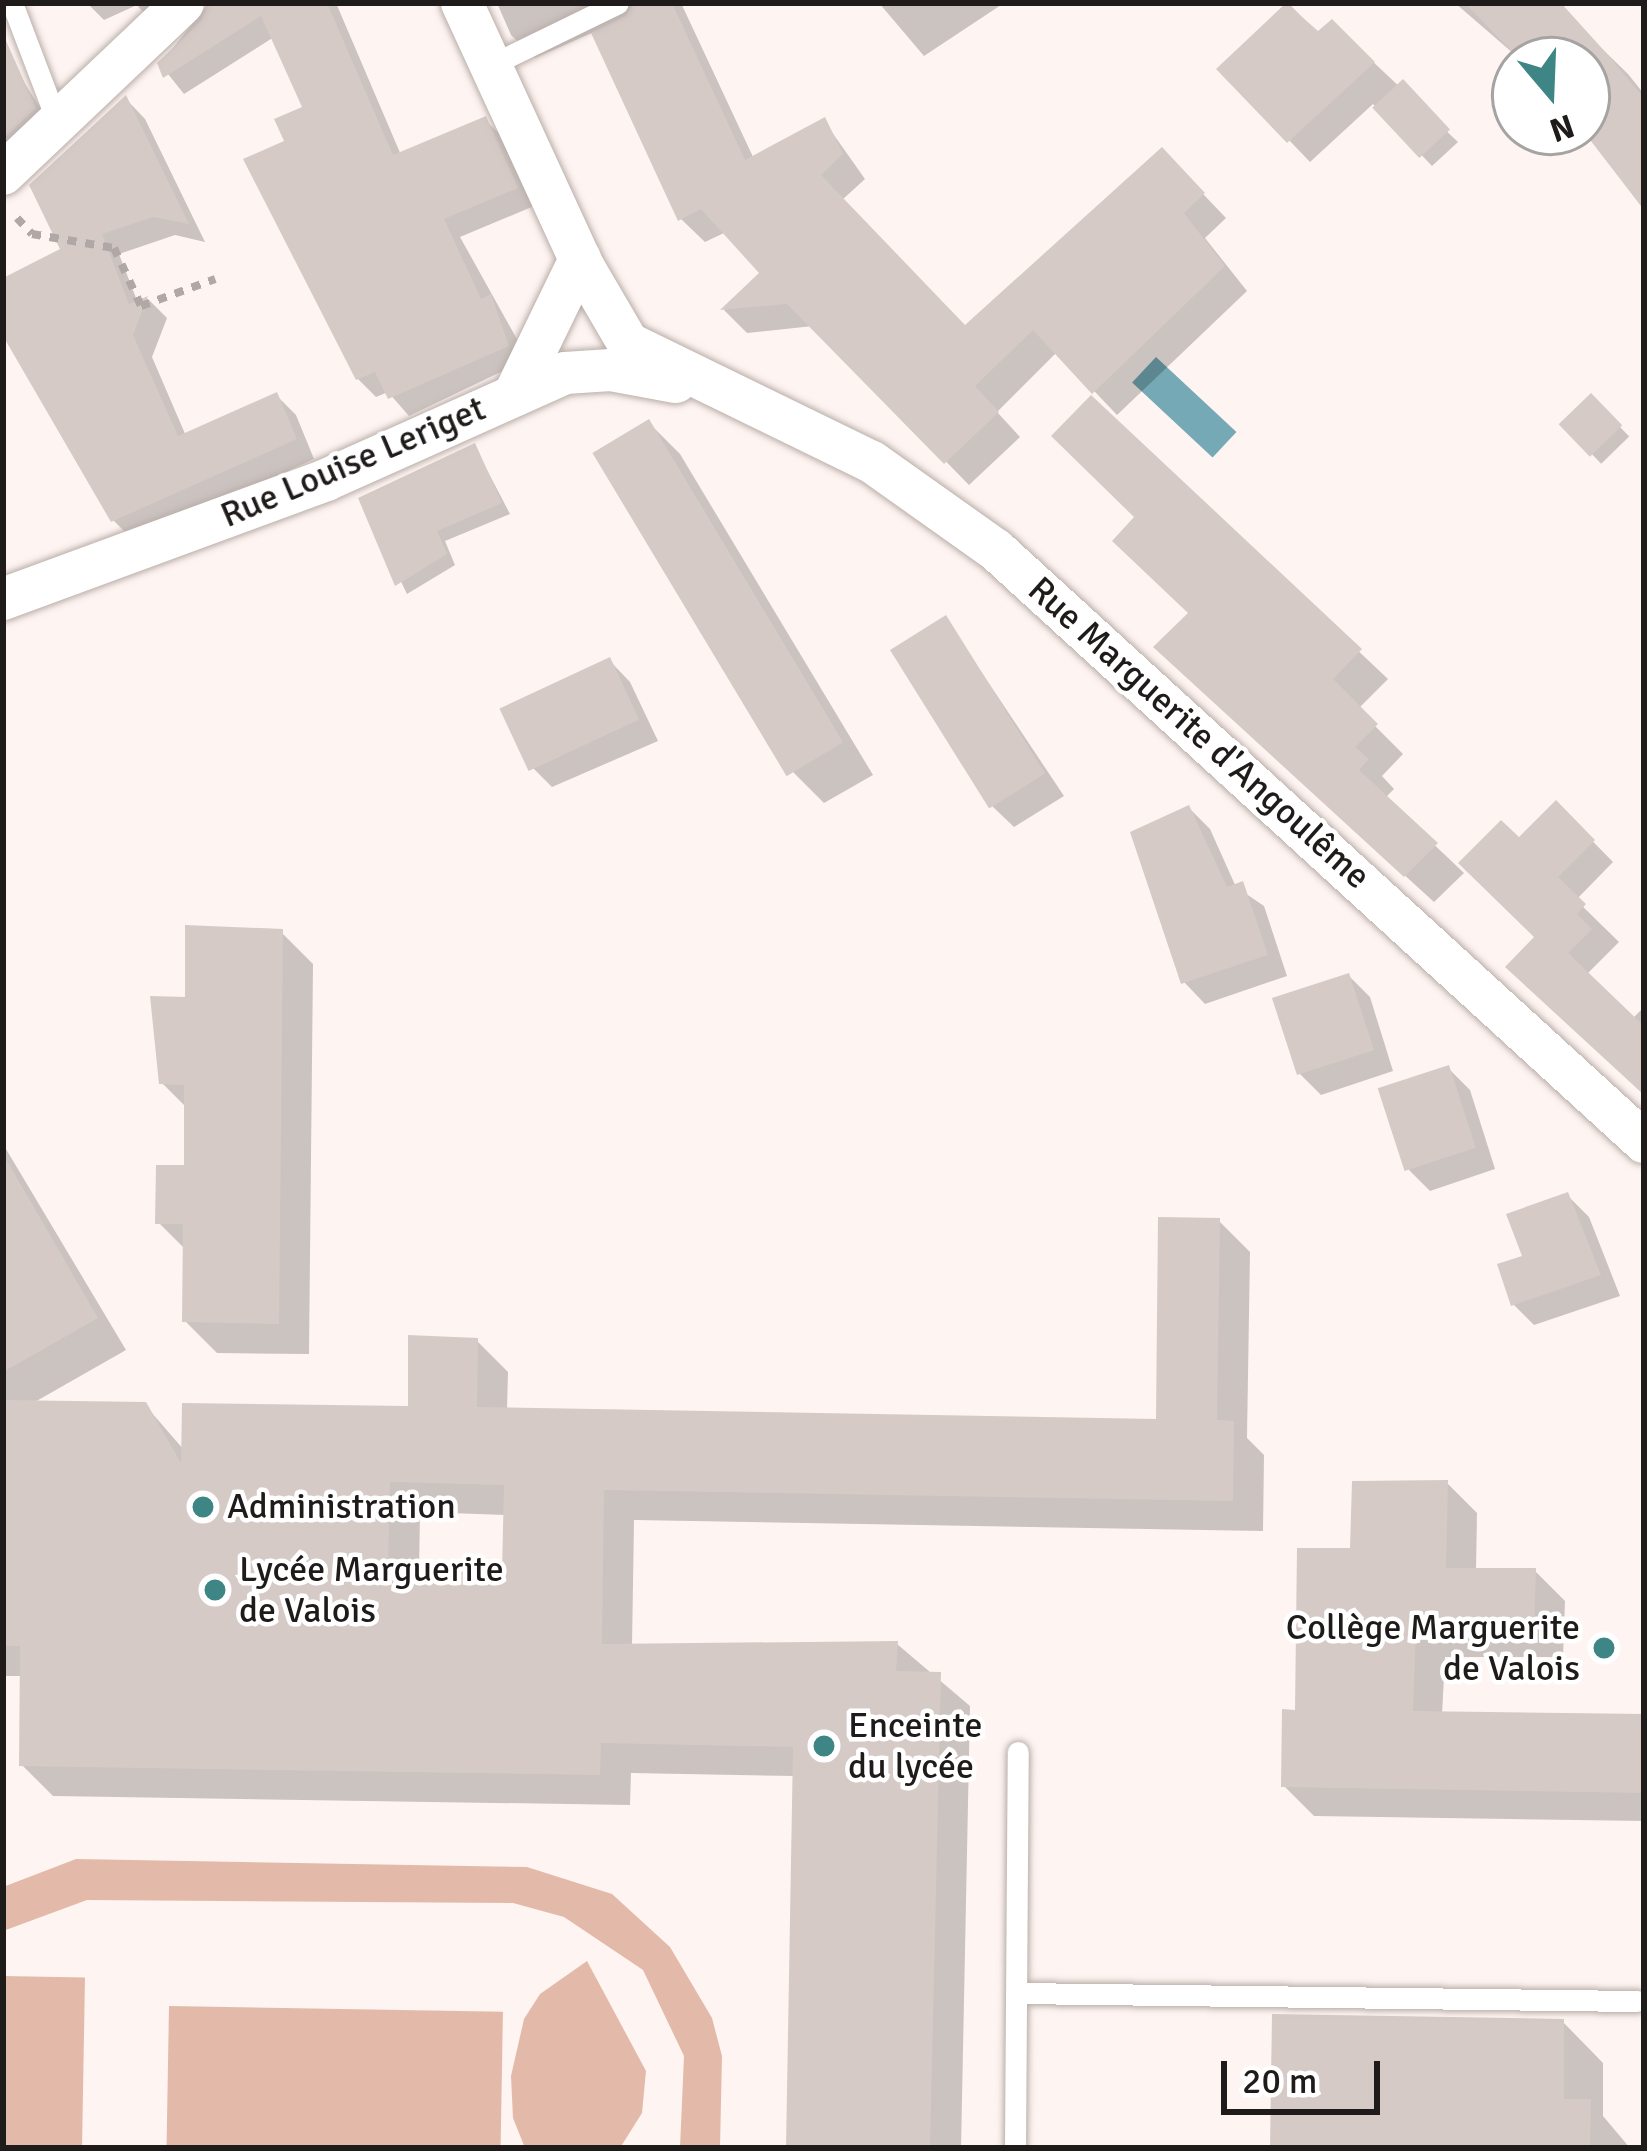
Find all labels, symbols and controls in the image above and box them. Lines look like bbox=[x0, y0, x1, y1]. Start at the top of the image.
north arrow bbox=[1491, 36, 1611, 156]
text: N bbox=[1544, 105, 1579, 151]
street label: Rue Louise Leriget bbox=[214, 387, 492, 537]
street label: Rue Marguerite d'Angoulême bbox=[1019, 568, 1379, 898]
place label: Administration bbox=[227, 1485, 456, 1529]
marker: Administration bbox=[190, 1494, 216, 1520]
place label: Lycée Marguerite de Valois bbox=[239, 1547, 504, 1632]
marker: Lycée Marguerite de Valois bbox=[202, 1577, 228, 1603]
place label: Collège Marguerite de Valois bbox=[1286, 1605, 1580, 1690]
marker: Collège Marguerite de Valois bbox=[1591, 1635, 1617, 1661]
place label: Enceinte du lycée bbox=[848, 1703, 982, 1788]
marker: Enceinte du lycée bbox=[811, 1733, 837, 1759]
scale bar bbox=[1227, 2037, 1386, 2111]
text: 20 m bbox=[1242, 2059, 1318, 2104]

